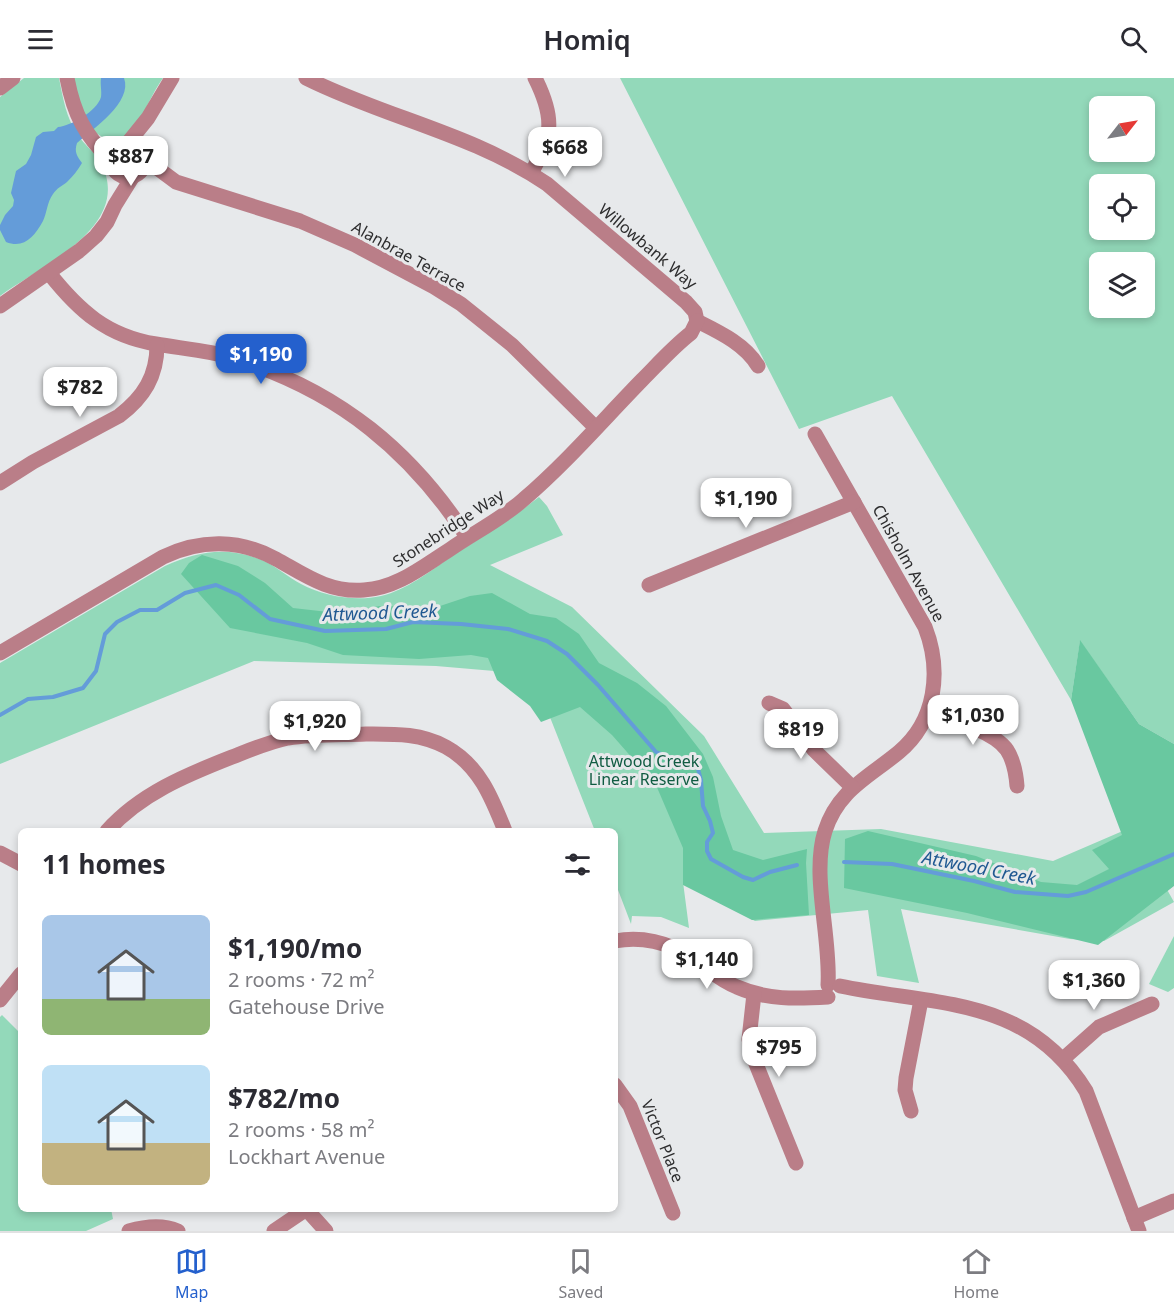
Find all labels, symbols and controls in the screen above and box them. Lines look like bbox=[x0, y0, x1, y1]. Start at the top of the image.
text: Homiq bbox=[543, 21, 631, 58]
icon: menu bbox=[24, 23, 57, 56]
icon: search bbox=[1117, 23, 1150, 56]
north arrow bbox=[1089, 96, 1155, 162]
map controls bbox=[1089, 96, 1155, 318]
pin: $668 bbox=[529, 127, 601, 178]
text: $668 bbox=[542, 133, 588, 160]
pin: $887 bbox=[95, 136, 167, 187]
text: $887 bbox=[108, 142, 154, 169]
button: locate bbox=[1089, 174, 1155, 240]
street label: Willowbank Way bbox=[594, 198, 703, 294]
street label: Alanbrae Terrace bbox=[348, 216, 470, 296]
button: layers bbox=[1089, 252, 1155, 318]
pin: $1,190 bbox=[212, 334, 310, 385]
text: $1,190 bbox=[230, 340, 292, 367]
pin: $782 bbox=[44, 367, 116, 418]
text: $782 bbox=[57, 373, 103, 400]
pin: $1,190 bbox=[697, 478, 795, 529]
street label: Stonebridge Way bbox=[388, 483, 508, 572]
text: $1,190 bbox=[715, 484, 777, 511]
street label: Chisholm Avenue bbox=[868, 500, 950, 626]
water label: Attwood Creek bbox=[320, 598, 439, 626]
pin: $1,030 bbox=[924, 695, 1022, 746]
pin: $1,920 bbox=[266, 701, 364, 752]
text: $1,030 bbox=[942, 701, 1004, 728]
text: $1,920 bbox=[284, 707, 346, 734]
pin: $819 bbox=[765, 709, 837, 760]
text: $819 bbox=[778, 715, 824, 742]
park label: Attwood Creek Linear Reserve bbox=[589, 750, 700, 790]
water label: Attwood Creek bbox=[919, 844, 1039, 890]
text: 11 homes bbox=[42, 846, 166, 882]
icon: filters bbox=[561, 848, 594, 881]
text: $1,190/mo bbox=[228, 930, 362, 966]
icon: home bbox=[90, 939, 162, 1011]
pin: $1,140 bbox=[658, 939, 756, 990]
text: $1,140 bbox=[676, 945, 738, 972]
pin: $1,360 bbox=[1045, 960, 1143, 1011]
text: 2 rooms · 72 m² bbox=[228, 966, 375, 993]
text: $1,360 bbox=[1063, 966, 1125, 993]
text: Gatehouse Drive bbox=[228, 993, 385, 1020]
pin: $795 bbox=[743, 1027, 815, 1078]
text: $795 bbox=[756, 1033, 802, 1060]
text: $782/mo bbox=[228, 1080, 340, 1116]
icon: home bbox=[90, 1089, 162, 1161]
street label: Victor Place bbox=[636, 1096, 690, 1186]
text: 2 rooms · 58 m² bbox=[228, 1116, 375, 1143]
text: Lockhart Avenue bbox=[228, 1143, 385, 1170]
tab: Map bbox=[175, 1245, 208, 1303]
tab: Saved bbox=[559, 1245, 603, 1303]
tab: Home bbox=[953, 1245, 999, 1303]

